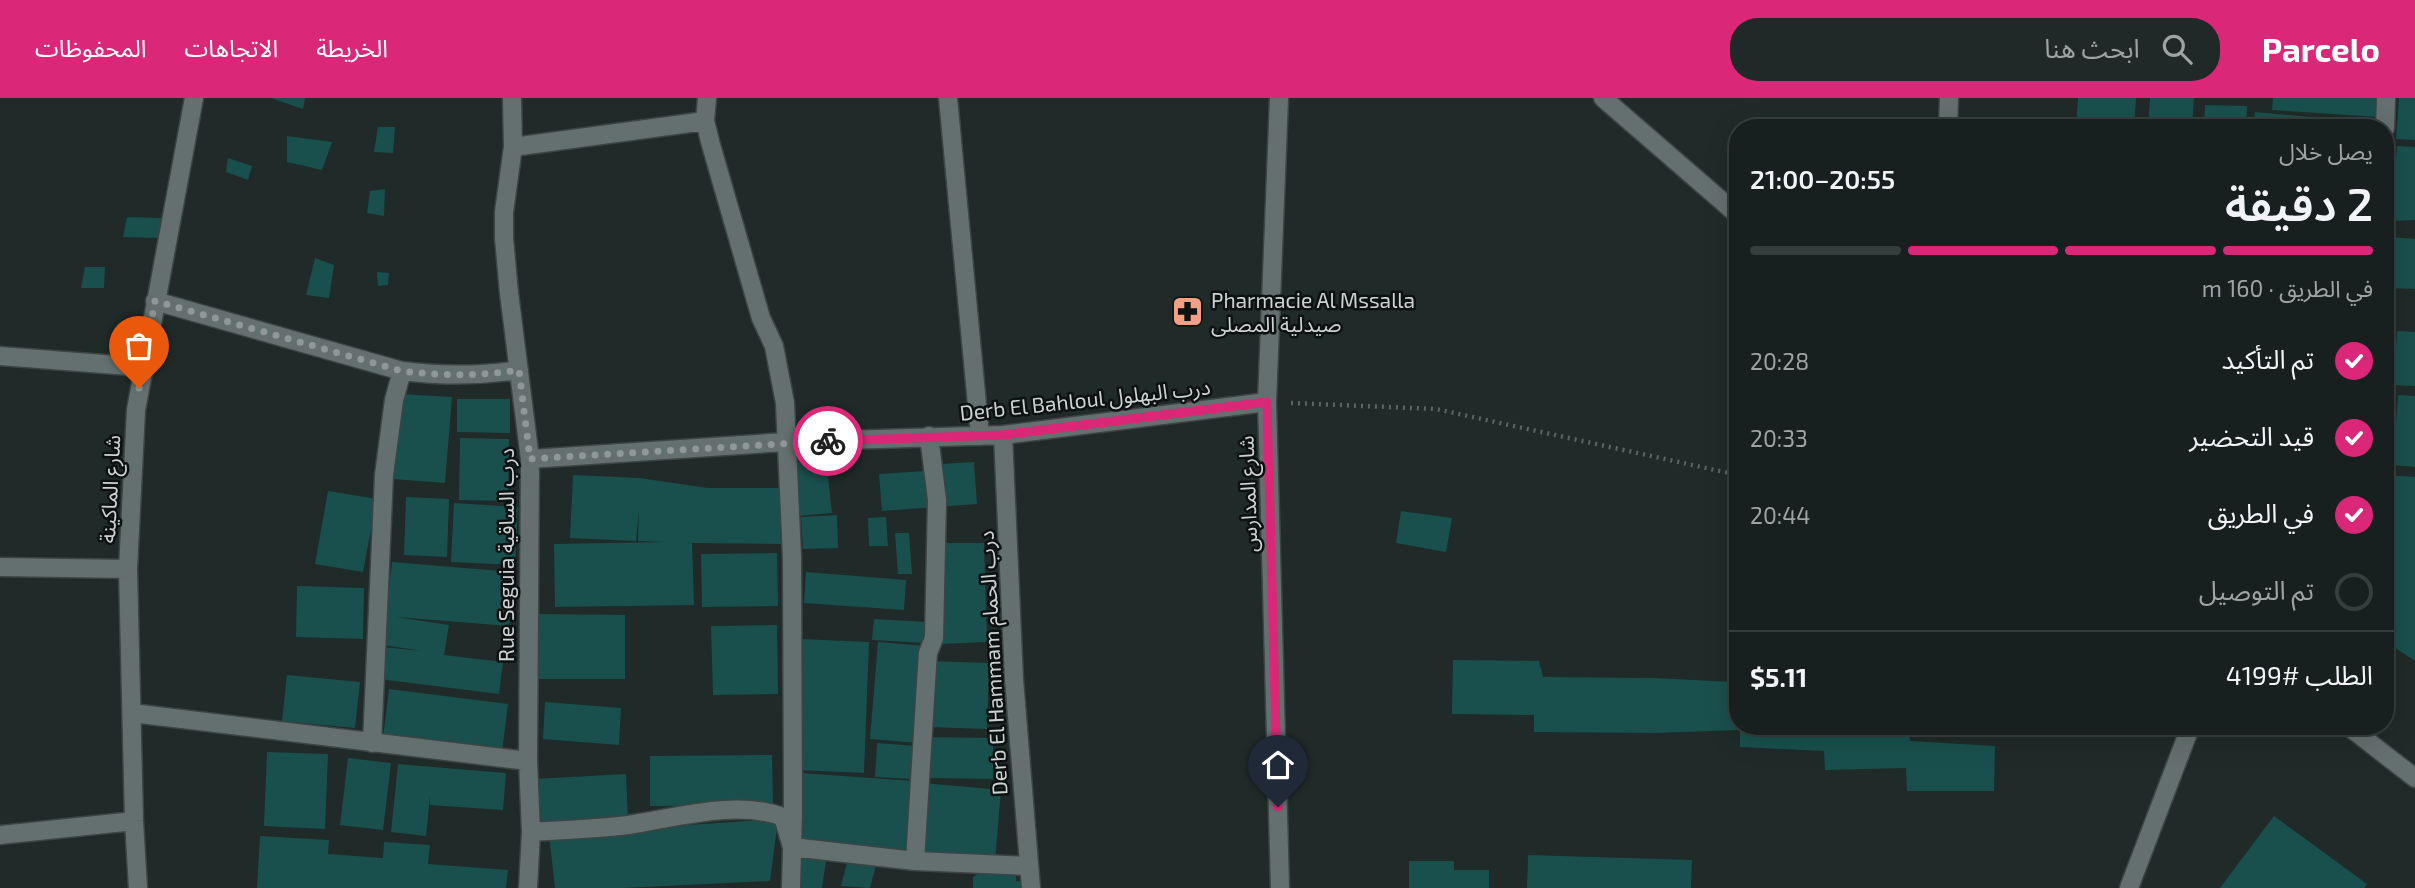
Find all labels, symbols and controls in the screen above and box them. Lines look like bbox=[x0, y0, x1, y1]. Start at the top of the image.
search box bbox=[1730, 18, 2220, 81]
text: Parcelo bbox=[2262, 29, 2380, 69]
icon: search bbox=[2158, 30, 2196, 68]
text: ابحث هنا bbox=[2044, 32, 2140, 63]
text: المحفوظات bbox=[35, 33, 146, 62]
text: الاتجاهات bbox=[184, 33, 278, 62]
text: الخريطة bbox=[316, 33, 388, 62]
text: يصل خلال bbox=[2279, 137, 2373, 165]
text: 20:55–21:00 bbox=[1750, 163, 1895, 194]
text: 2 دقيقة bbox=[2225, 175, 2373, 230]
text: في الطريق · 160 m bbox=[2202, 274, 2373, 302]
place label: Pharmacie Al Mssalla صيدلية المصلى bbox=[1211, 287, 1415, 337]
pharmacy icon: Pharmacie Al Mssalla صيدلية المصلى bbox=[1171, 294, 1205, 328]
pin bbox=[109, 316, 169, 388]
icon: bag bbox=[120, 327, 158, 365]
icon: check bbox=[2335, 342, 2373, 380]
text: تم التأكيد bbox=[2221, 343, 2314, 374]
text: 20:28 bbox=[1750, 347, 1809, 375]
street label: Derb El Bahloul درب البهلول bbox=[958, 373, 1212, 426]
courier bbox=[793, 406, 863, 476]
icon: check bbox=[2335, 419, 2373, 457]
text: قيد التحضير bbox=[2189, 420, 2314, 451]
icon: bike bbox=[809, 422, 847, 460]
text: 20:33 bbox=[1750, 424, 1808, 452]
street label: شارع الماكينة bbox=[94, 434, 128, 544]
street label: شارع المدارس bbox=[1232, 435, 1266, 553]
street label: Rue Seguia درب الساقية bbox=[493, 448, 519, 662]
icon: check bbox=[2335, 496, 2373, 534]
text: في الطريق bbox=[2208, 497, 2314, 528]
text: 20:44 bbox=[1750, 501, 1811, 529]
street label: Derb El Hammam درب الحمام bbox=[973, 530, 1016, 796]
text: تم التوصيل bbox=[2199, 574, 2314, 605]
text: الطلب #4199 bbox=[2226, 659, 2373, 690]
text: $5.11 bbox=[1750, 661, 1807, 692]
pin bbox=[1248, 735, 1308, 807]
icon: home bbox=[1259, 746, 1297, 784]

